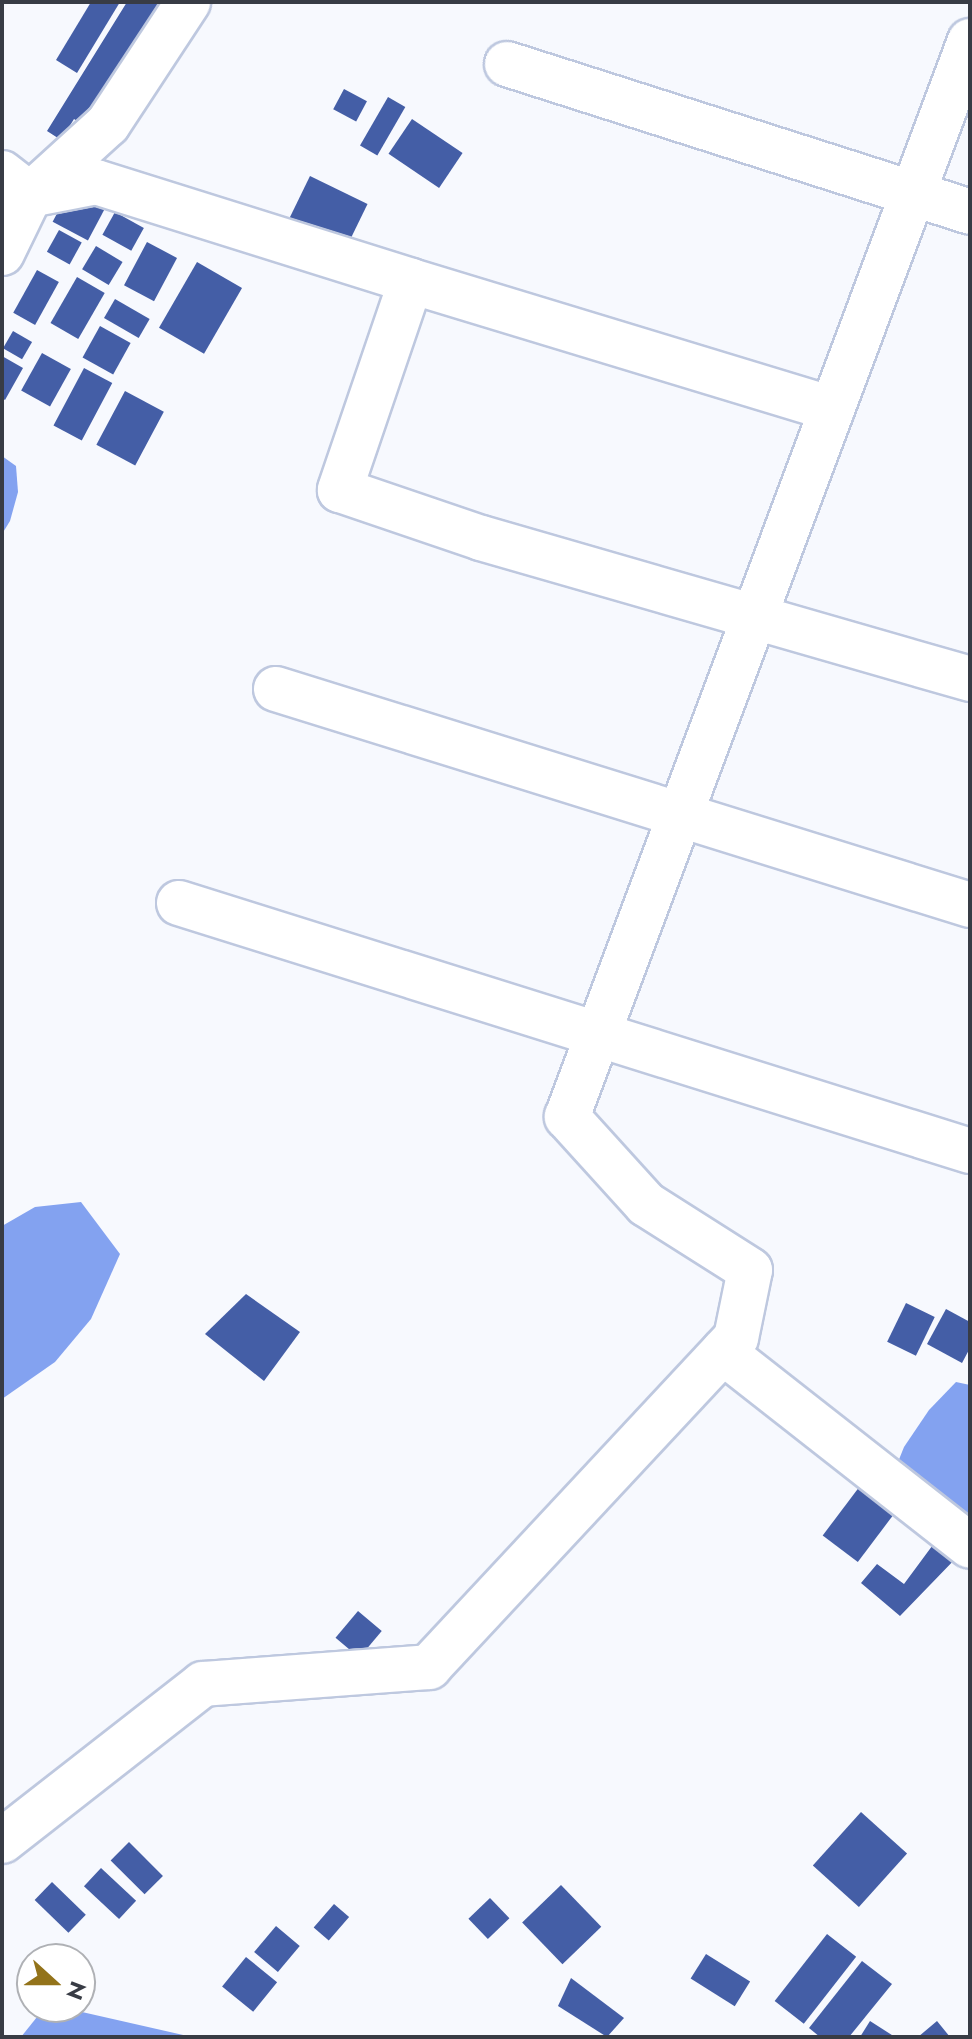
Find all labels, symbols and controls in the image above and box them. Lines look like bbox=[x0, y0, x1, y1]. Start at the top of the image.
north arrow bbox=[16, 1943, 96, 2023]
text: N bbox=[58, 1977, 95, 2005]

